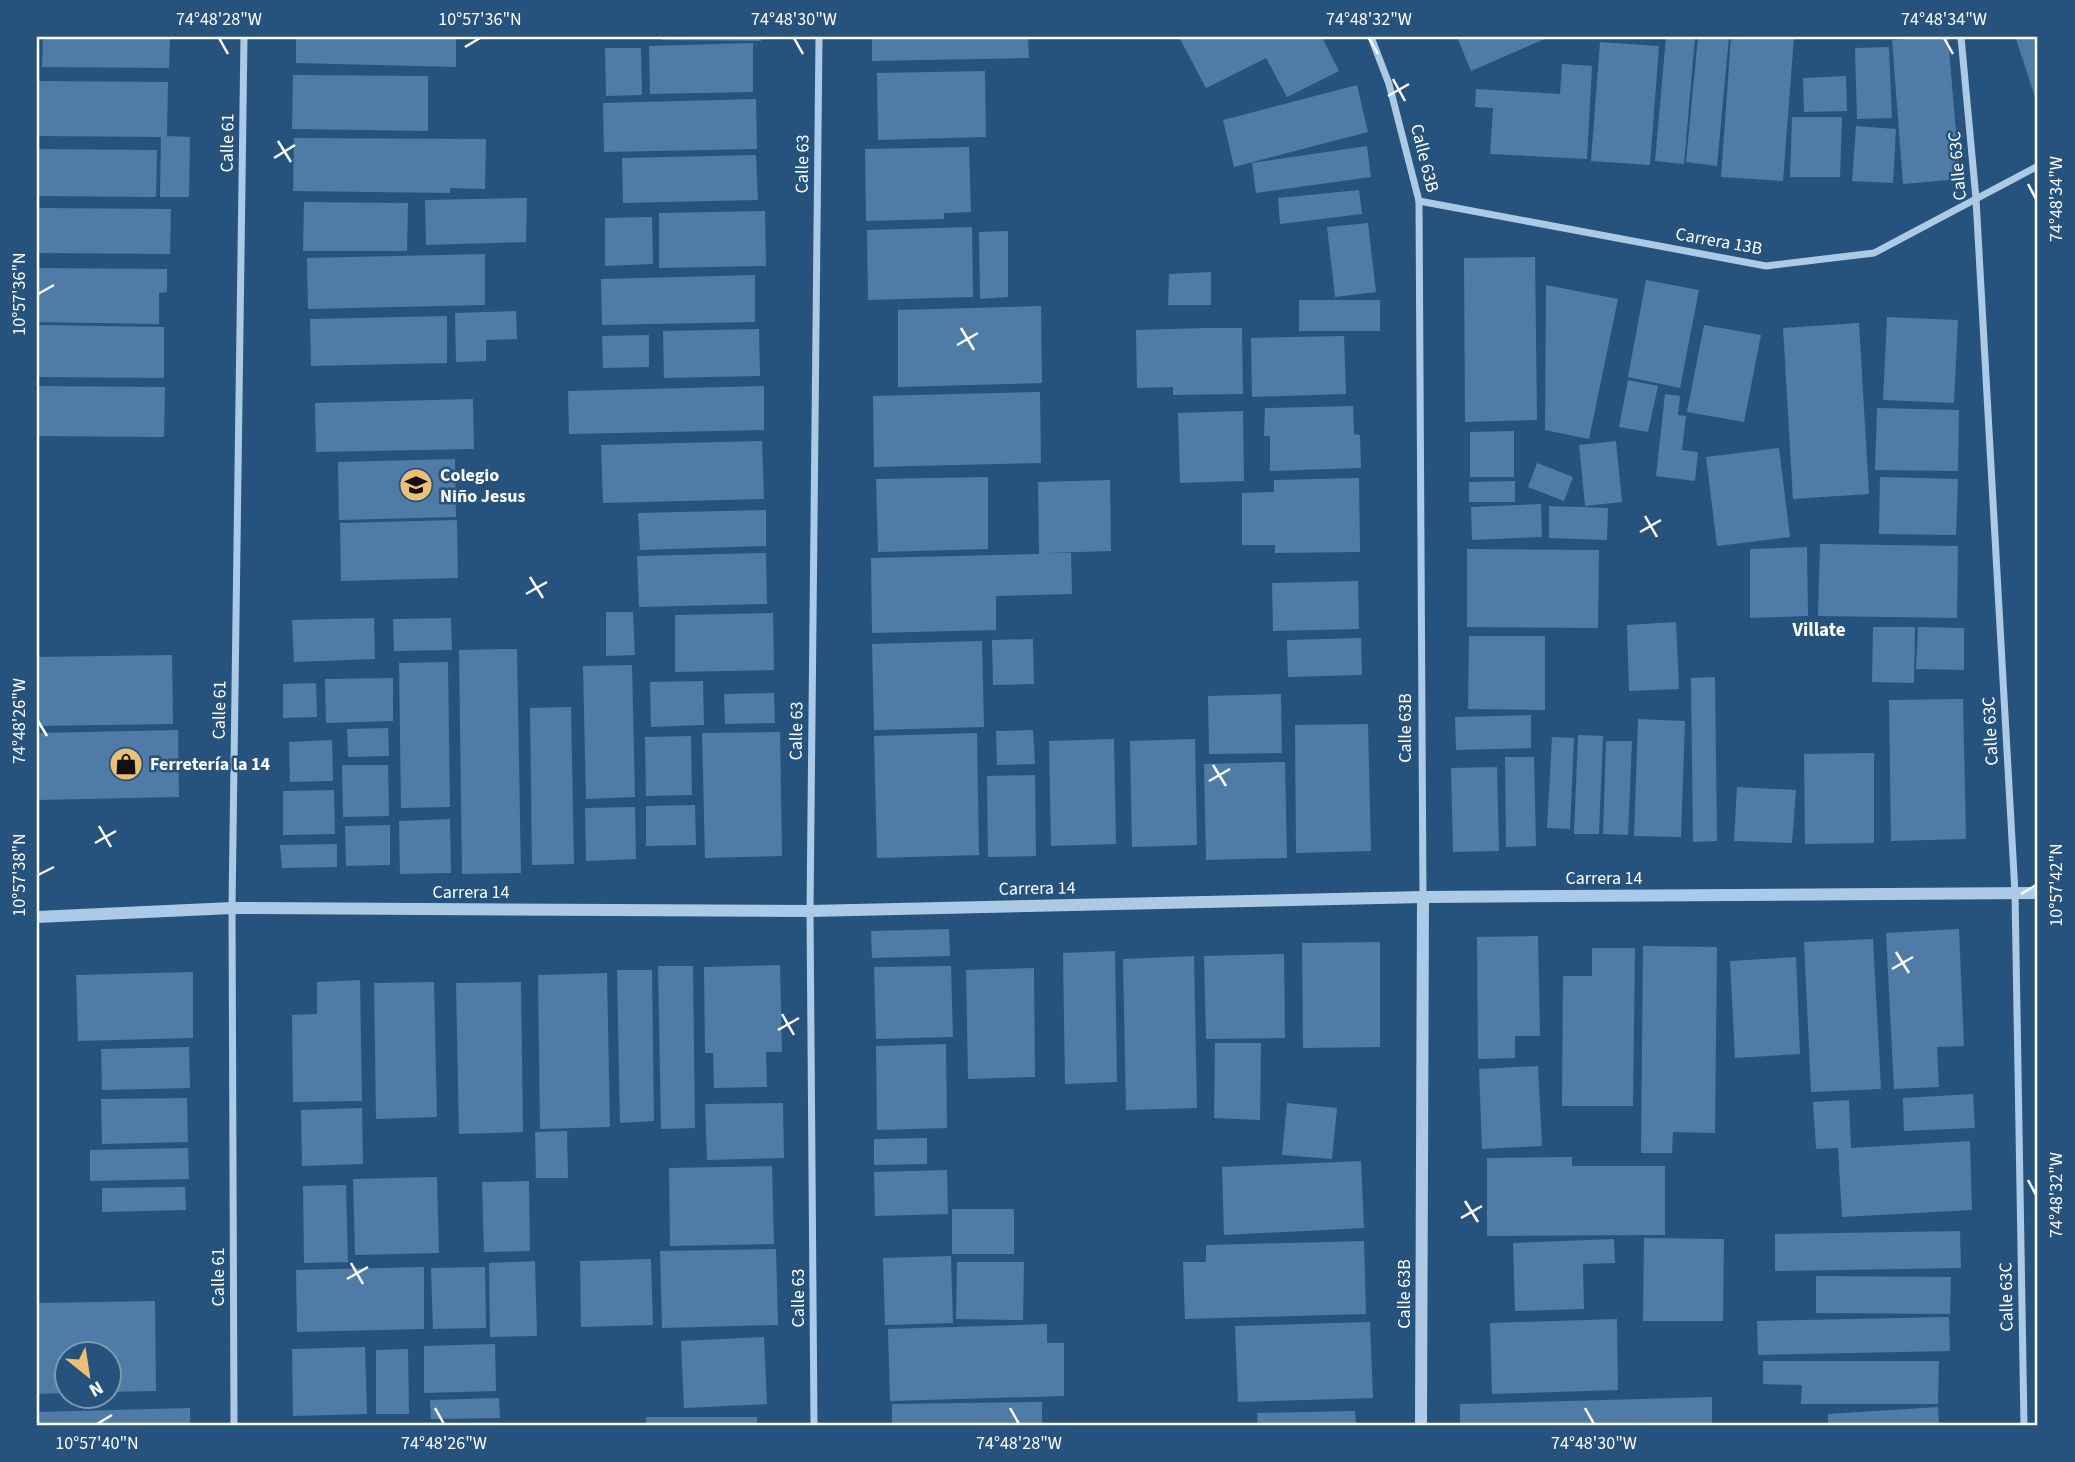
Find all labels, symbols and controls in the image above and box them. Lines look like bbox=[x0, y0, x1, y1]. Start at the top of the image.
text: 74°48'28"W bbox=[176, 7, 262, 32]
text: 10°57'36"N bbox=[438, 7, 522, 32]
text: 74°48'30"W bbox=[751, 7, 837, 32]
text: 74°48'32"W bbox=[1326, 7, 1412, 32]
text: 74°48'34"W bbox=[1901, 7, 1987, 32]
street label: Calle 61 bbox=[214, 113, 241, 173]
street label: Calle 63B bbox=[1404, 121, 1445, 195]
street label: Calle 63C bbox=[1942, 130, 1973, 202]
street label: Calle 63 bbox=[789, 134, 816, 194]
text: 74°48'34"W bbox=[2044, 156, 2069, 242]
street label: Carrera 13B bbox=[1674, 222, 1764, 261]
text: 10°57'36"N bbox=[7, 252, 32, 336]
place label: Colegio Niño Jesus bbox=[440, 463, 526, 509]
school or university icon: Colegio Niño Jesus bbox=[397, 466, 435, 504]
district label: Villate bbox=[1791, 617, 1846, 644]
text: 74°48'26"W bbox=[7, 678, 32, 764]
street label: Calle 61 bbox=[206, 680, 233, 740]
street label: Calle 63B bbox=[1393, 693, 1418, 763]
street label: Calle 63C bbox=[1976, 696, 2005, 766]
street label: Calle 63 bbox=[783, 701, 810, 761]
shop icon: Ferretería la 14 bbox=[107, 745, 145, 783]
place label: Ferretería la 14 bbox=[150, 752, 271, 777]
text: 10°57'38"N bbox=[7, 833, 32, 917]
text: 10°57'42"N bbox=[2044, 843, 2069, 927]
street label: Carrera 14 bbox=[1566, 866, 1643, 891]
street label: Carrera 14 bbox=[998, 875, 1076, 902]
street label: Carrera 14 bbox=[433, 880, 510, 905]
text: 74°48'32"W bbox=[2044, 1152, 2069, 1238]
street label: Calle 61 bbox=[206, 1248, 231, 1306]
street label: Calle 63B bbox=[1392, 1259, 1417, 1329]
street label: Calle 63C bbox=[1993, 1262, 2020, 1332]
street label: Calle 63 bbox=[786, 1268, 811, 1327]
north arrow bbox=[52, 1340, 122, 1410]
text: N bbox=[84, 1374, 108, 1403]
text: 10°57'40"N bbox=[55, 1431, 139, 1456]
text: 74°48'26"W bbox=[401, 1431, 487, 1456]
text: 74°48'28"W bbox=[976, 1431, 1062, 1456]
text: 74°48'30"W bbox=[1551, 1431, 1637, 1456]

